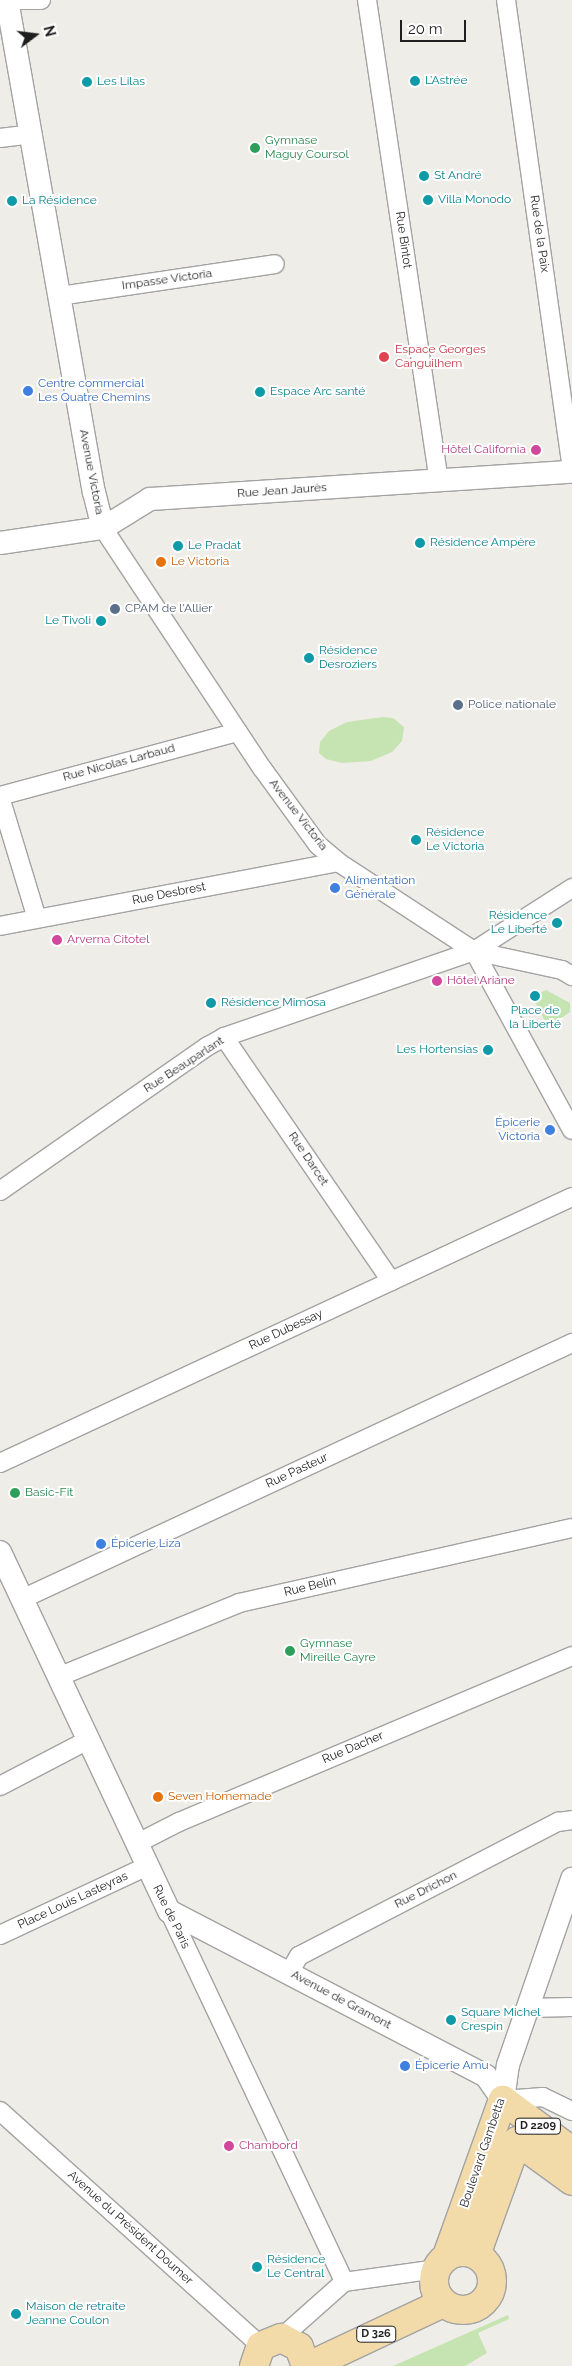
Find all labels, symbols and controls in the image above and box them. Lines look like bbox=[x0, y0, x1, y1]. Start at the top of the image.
north arrow bbox=[10, 10, 60, 60]
scale bar bbox=[402, 10, 468, 42]
text: 20 m bbox=[408, 20, 443, 38]
text: N bbox=[40, 24, 59, 38]
place label: L’Astrée bbox=[425, 74, 467, 88]
place label: Les Lilas bbox=[97, 75, 145, 89]
marker: L’Astrée bbox=[409, 75, 421, 87]
marker: Les Lilas bbox=[81, 76, 93, 88]
place label: Gymnase Maguy Coursol bbox=[265, 134, 349, 162]
marker: Gymnase Maguy Coursol bbox=[249, 142, 261, 154]
place label: St André bbox=[434, 169, 482, 183]
marker: St André bbox=[418, 170, 430, 182]
place label: Villa Monodo bbox=[438, 193, 511, 207]
place label: La Résidence bbox=[22, 194, 97, 208]
marker: Villa Monodo bbox=[422, 194, 434, 206]
street label: Rue de la Paix bbox=[526, 194, 552, 274]
marker: La Résidence bbox=[6, 195, 18, 207]
street label: Rue Bintot bbox=[392, 211, 414, 269]
street label: Impasse Victoria bbox=[121, 267, 213, 293]
place label: Espace Georges Canguilhem bbox=[395, 343, 486, 371]
marker: Espace Georges Canguilhem bbox=[377, 350, 391, 364]
place label: Centre commercial Les Quatre Chemins bbox=[38, 377, 150, 405]
marker: Centre commercial Les Quatre Chemins bbox=[22, 385, 34, 397]
place label: Espace Arc santé bbox=[270, 385, 366, 399]
marker: Espace Arc santé bbox=[254, 386, 266, 398]
street label: Avenue Victoria bbox=[76, 428, 106, 516]
place label: Hôtel California bbox=[441, 443, 526, 457]
marker: Hôtel California bbox=[530, 444, 542, 456]
street label: Rue Jean Jaurès bbox=[236, 481, 328, 501]
place label: Résidence Ampère bbox=[430, 536, 536, 550]
marker: Résidence Ampère bbox=[414, 537, 426, 549]
place label: Le Pradat bbox=[188, 539, 241, 553]
marker: Le Pradat bbox=[172, 540, 184, 552]
place label: Le Victoria bbox=[171, 555, 230, 569]
marker: Le Victoria bbox=[155, 556, 167, 568]
place label: CPAM de l'Allier bbox=[125, 602, 213, 616]
marker: CPAM de l'Allier bbox=[109, 603, 121, 615]
place label: Le Tivoli bbox=[45, 614, 91, 628]
marker: Le Tivoli bbox=[95, 615, 107, 627]
place label: Résidence Desroziers bbox=[319, 644, 377, 672]
marker: Résidence Desroziers bbox=[303, 652, 315, 664]
place label: Police nationale bbox=[468, 698, 556, 712]
marker: Police nationale bbox=[452, 699, 464, 711]
street label: Rue Nicolas Larbaud bbox=[61, 741, 177, 785]
street label: Avenue Victoria bbox=[266, 776, 330, 854]
place label: Résidence Le Victoria bbox=[426, 826, 485, 854]
marker: Résidence Le Victoria bbox=[410, 834, 422, 846]
place label: Alimentation Générale bbox=[345, 874, 415, 902]
street label: Rue Desbrest bbox=[131, 880, 207, 908]
marker: Alimentation Générale bbox=[329, 882, 341, 894]
place label: Résidence Le Liberté bbox=[489, 909, 547, 937]
marker: Résidence Le Liberté bbox=[551, 917, 563, 929]
place label: Arverna Citotel bbox=[67, 933, 149, 947]
marker: Arverna Citotel bbox=[51, 934, 63, 946]
place label: Hôtel Ariane bbox=[447, 974, 516, 988]
marker: Hôtel Ariane bbox=[431, 975, 443, 987]
marker: Place de la Liberté bbox=[529, 990, 541, 1002]
place label: Résidence Mimosa bbox=[221, 996, 326, 1010]
marker: Résidence Mimosa bbox=[205, 997, 217, 1009]
place label: Place de la Liberté bbox=[509, 1004, 561, 1032]
street label: Rue Beauparlant bbox=[141, 1034, 227, 1096]
place label: Les Hortensias bbox=[396, 1043, 478, 1057]
marker: Les Hortensias bbox=[482, 1044, 494, 1056]
place label: Épicerie Victoria bbox=[495, 1116, 540, 1144]
marker: Épicerie Victoria bbox=[544, 1124, 556, 1136]
street label: Rue Darcet bbox=[285, 1129, 331, 1189]
street label: Rue Dubessay bbox=[247, 1307, 325, 1353]
street label: Rue Pasteur bbox=[264, 1450, 330, 1492]
place label: Basic-Fit bbox=[25, 1486, 73, 1500]
marker: Basic-Fit bbox=[9, 1487, 21, 1499]
place label: Épicerie Liza bbox=[111, 1537, 181, 1551]
marker: Épicerie Liza bbox=[95, 1538, 107, 1550]
street label: Rue Belin bbox=[283, 1574, 337, 1600]
place label: Gymnase Mireille Cayre bbox=[300, 1637, 376, 1665]
marker: Gymnase Mireille Cayre bbox=[284, 1645, 296, 1657]
street label: Rue Dacher bbox=[320, 1729, 386, 1767]
place label: Seven Homemade bbox=[168, 1790, 271, 1804]
marker: Seven Homemade bbox=[152, 1791, 164, 1803]
street label: Rue Drichon bbox=[392, 1868, 460, 1912]
street label: Place Louis Lasteyras bbox=[16, 1869, 130, 1933]
street label: Rue de Paris bbox=[149, 1883, 193, 1951]
street label: Avenue de Gramont bbox=[289, 1968, 393, 2032]
place label: Square Michel Crespin bbox=[461, 2006, 541, 2034]
marker: Square Michel Crespin bbox=[445, 2014, 457, 2026]
place label: Épicerie Amu bbox=[415, 2059, 489, 2073]
marker: Épicerie Amu bbox=[399, 2060, 411, 2072]
street label: Boulevard Gambetta bbox=[457, 2096, 509, 2210]
road number: D 2209 bbox=[514, 2118, 562, 2134]
place label: Chambord bbox=[239, 2139, 298, 2153]
marker: Chambord bbox=[223, 2140, 235, 2152]
street label: Avenue du Président Doumer bbox=[64, 2168, 196, 2288]
place label: Résidence Le Central bbox=[267, 2253, 325, 2281]
marker: Résidence Le Central bbox=[251, 2261, 263, 2273]
place label: Maison de retraite Jeanne Coulon bbox=[26, 2300, 126, 2328]
marker: Maison de retraite Jeanne Coulon bbox=[10, 2308, 22, 2320]
road number: D 326 bbox=[356, 2326, 396, 2342]

